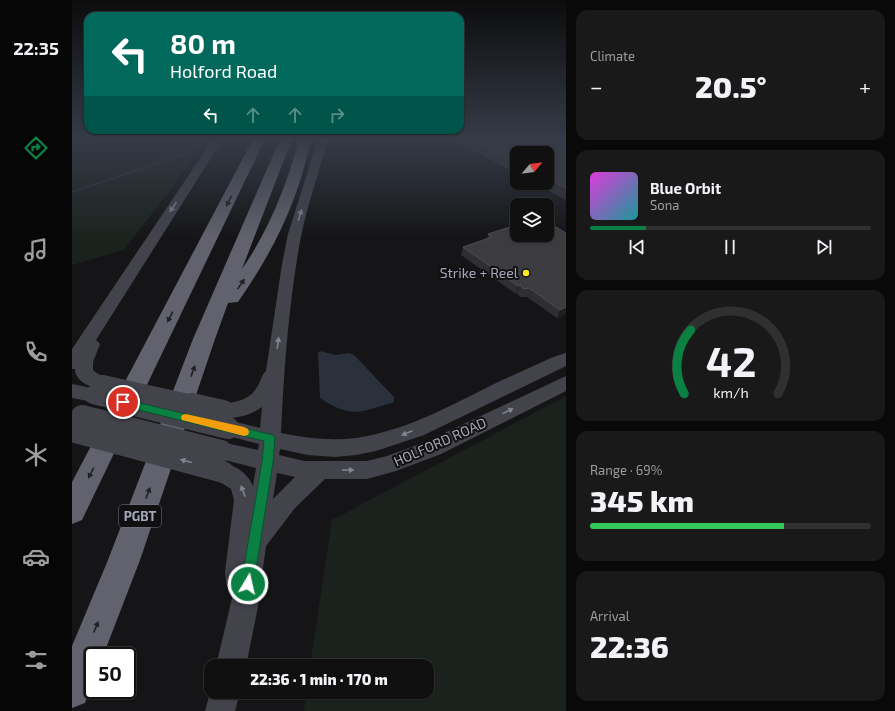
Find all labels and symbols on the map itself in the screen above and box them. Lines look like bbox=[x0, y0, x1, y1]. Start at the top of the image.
north arrow bbox=[510, 146, 554, 190]
one-way arrow bbox=[225, 195, 232, 206]
one-way arrow bbox=[170, 201, 177, 213]
one-way arrow bbox=[297, 209, 303, 221]
place label: Strike + Reel bbox=[440, 264, 519, 281]
marker: Strike + Reel bbox=[521, 268, 531, 278]
one-way arrow bbox=[237, 278, 245, 289]
one-way arrow bbox=[167, 311, 173, 322]
one-way arrow bbox=[275, 337, 281, 349]
one-way arrow bbox=[190, 365, 196, 377]
pin bbox=[106, 385, 140, 419]
one-way arrow bbox=[502, 408, 513, 414]
street label: HOLFORD ROAD bbox=[391, 413, 489, 470]
one-way arrow bbox=[400, 430, 412, 436]
one-way arrow bbox=[179, 458, 192, 464]
one-way arrow bbox=[342, 467, 355, 473]
one-way arrow bbox=[88, 468, 94, 479]
one-way arrow bbox=[240, 484, 246, 496]
one-way arrow bbox=[146, 487, 152, 499]
road number: PGBT bbox=[119, 505, 161, 527]
position arrow bbox=[227, 563, 269, 605]
one-way arrow bbox=[94, 621, 100, 633]
speed limit sign: 50 bbox=[84, 647, 136, 699]

